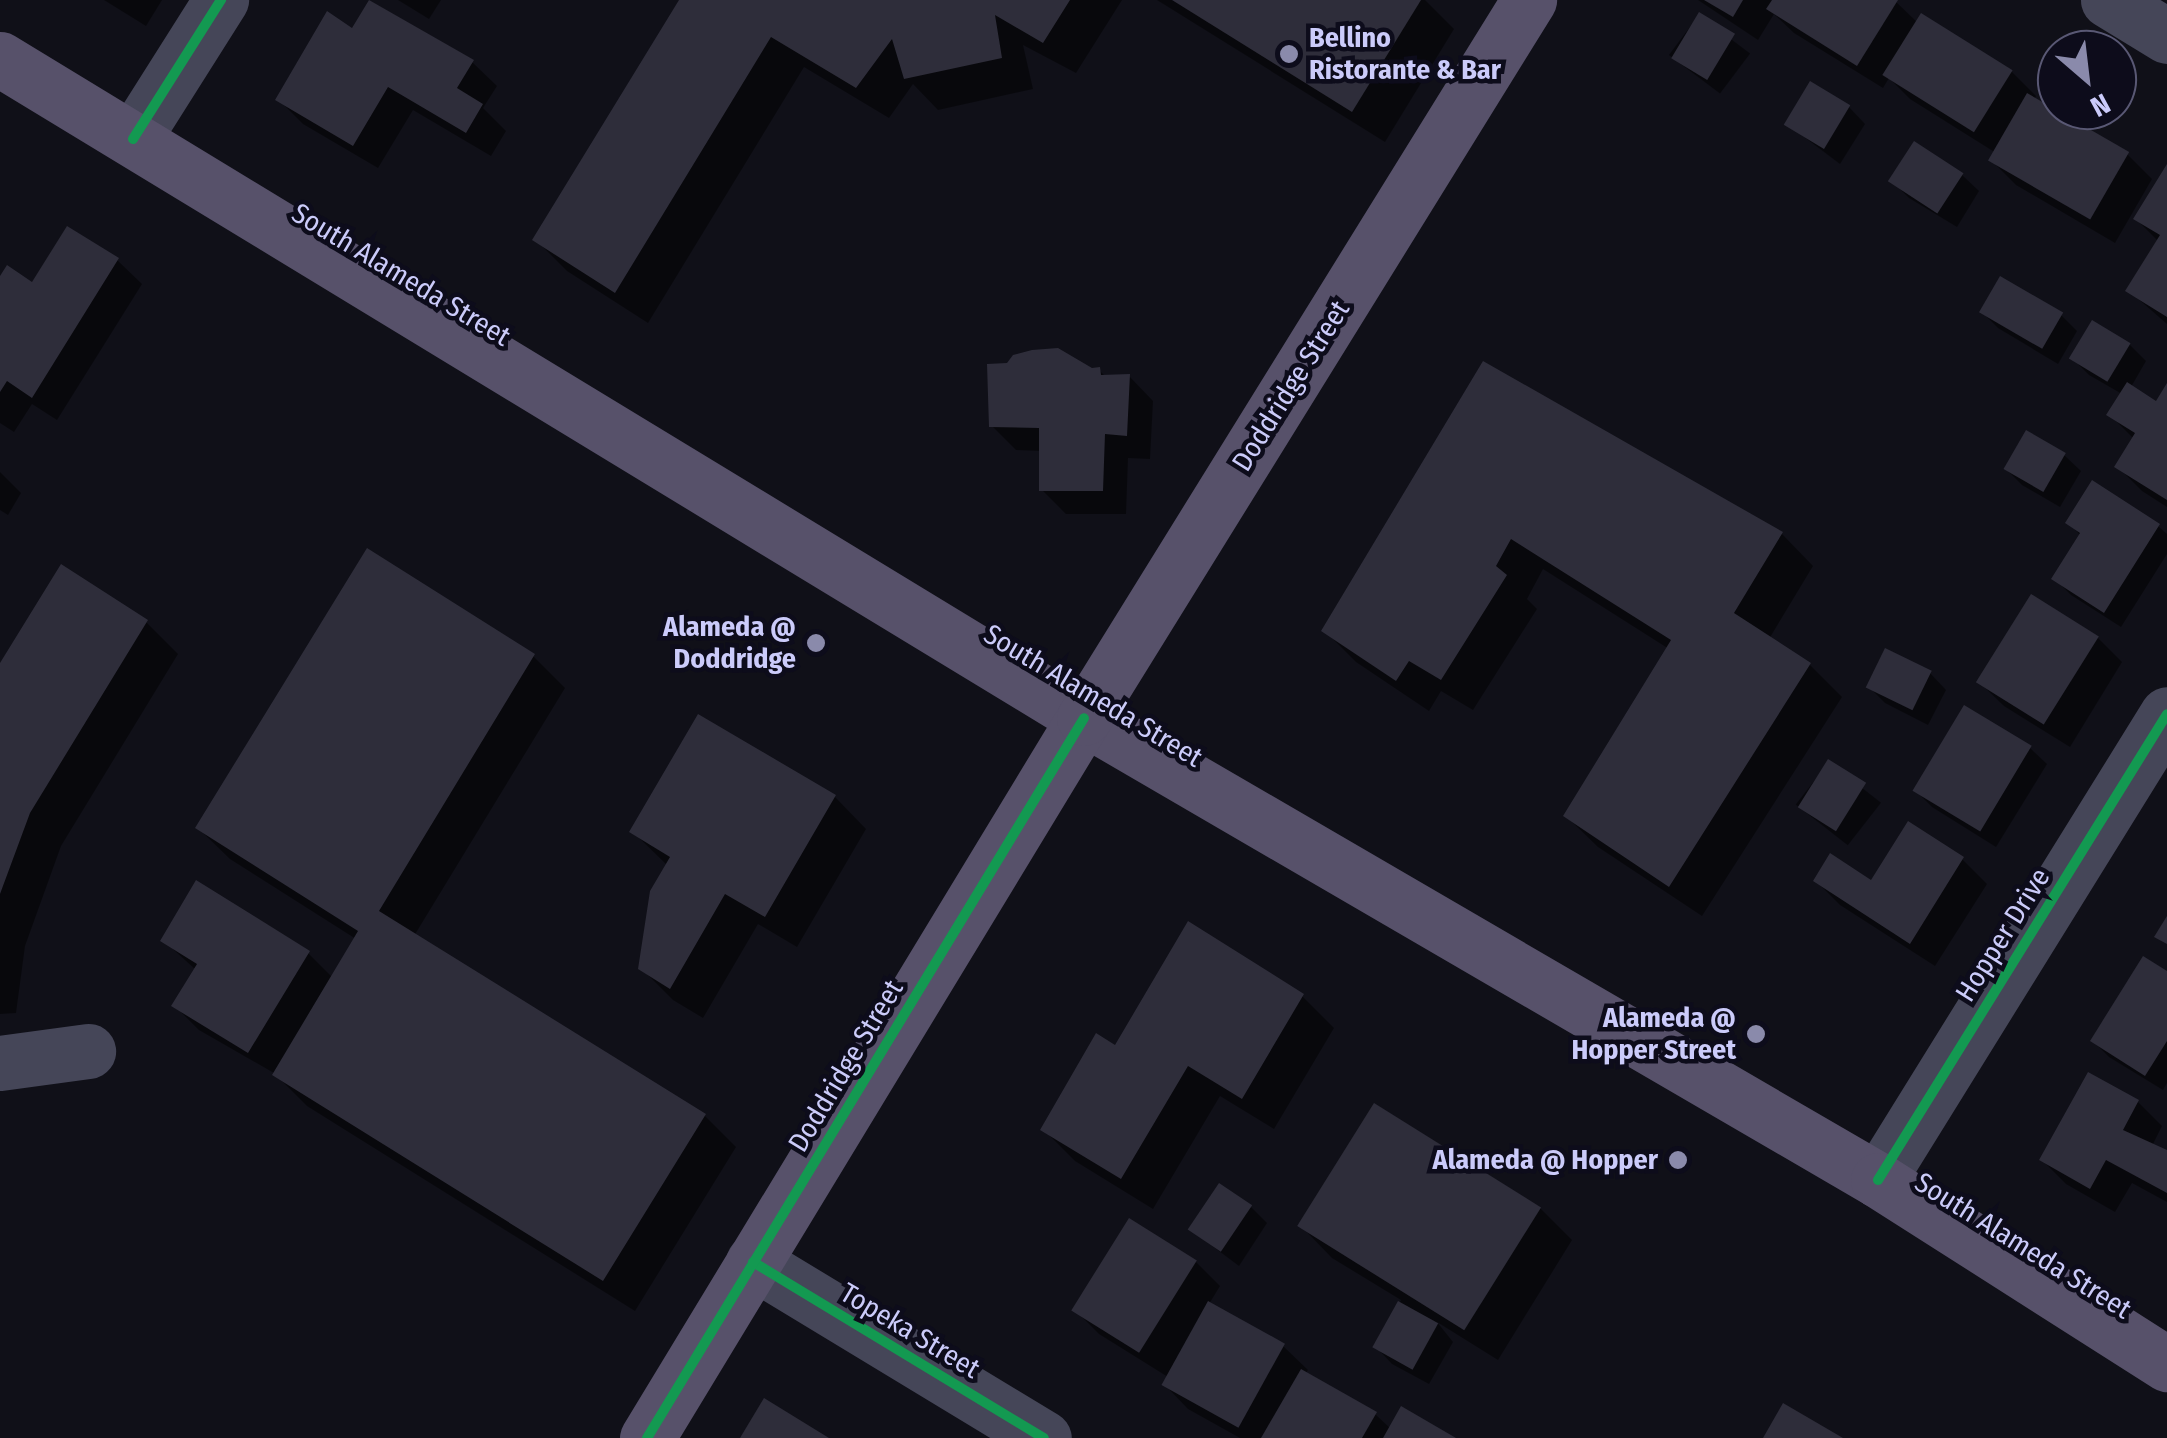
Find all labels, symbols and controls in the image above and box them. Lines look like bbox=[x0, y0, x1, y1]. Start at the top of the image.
place label: Bellino Ristorante & Bar bbox=[1309, 21, 1501, 87]
north arrow bbox=[2037, 30, 2137, 130]
marker: Bellino Ristorante & Bar bbox=[1278, 43, 1300, 65]
text: N bbox=[2085, 87, 2116, 124]
street label: South Alameda Street bbox=[286, 196, 516, 354]
street label: Doddridge Street bbox=[1225, 294, 1357, 478]
place label: Alameda @ Doddridge bbox=[663, 610, 796, 676]
street label: South Alameda Street bbox=[978, 617, 1208, 775]
marker: Alameda @ Doddridge bbox=[805, 632, 827, 654]
street label: Hopper Drive bbox=[1949, 862, 2057, 1008]
street label: Doddridge Street bbox=[781, 974, 911, 1158]
place label: Alameda @ Hopper Street bbox=[1571, 1001, 1736, 1067]
marker: Alameda @ Hopper Street bbox=[1745, 1023, 1767, 1045]
place label: Alameda @ Hopper bbox=[1432, 1143, 1658, 1177]
marker: Alameda @ Hopper bbox=[1667, 1149, 1689, 1171]
street label: South Alameda Street bbox=[1909, 1166, 2137, 1326]
street label: Topeka Street bbox=[834, 1276, 986, 1386]

